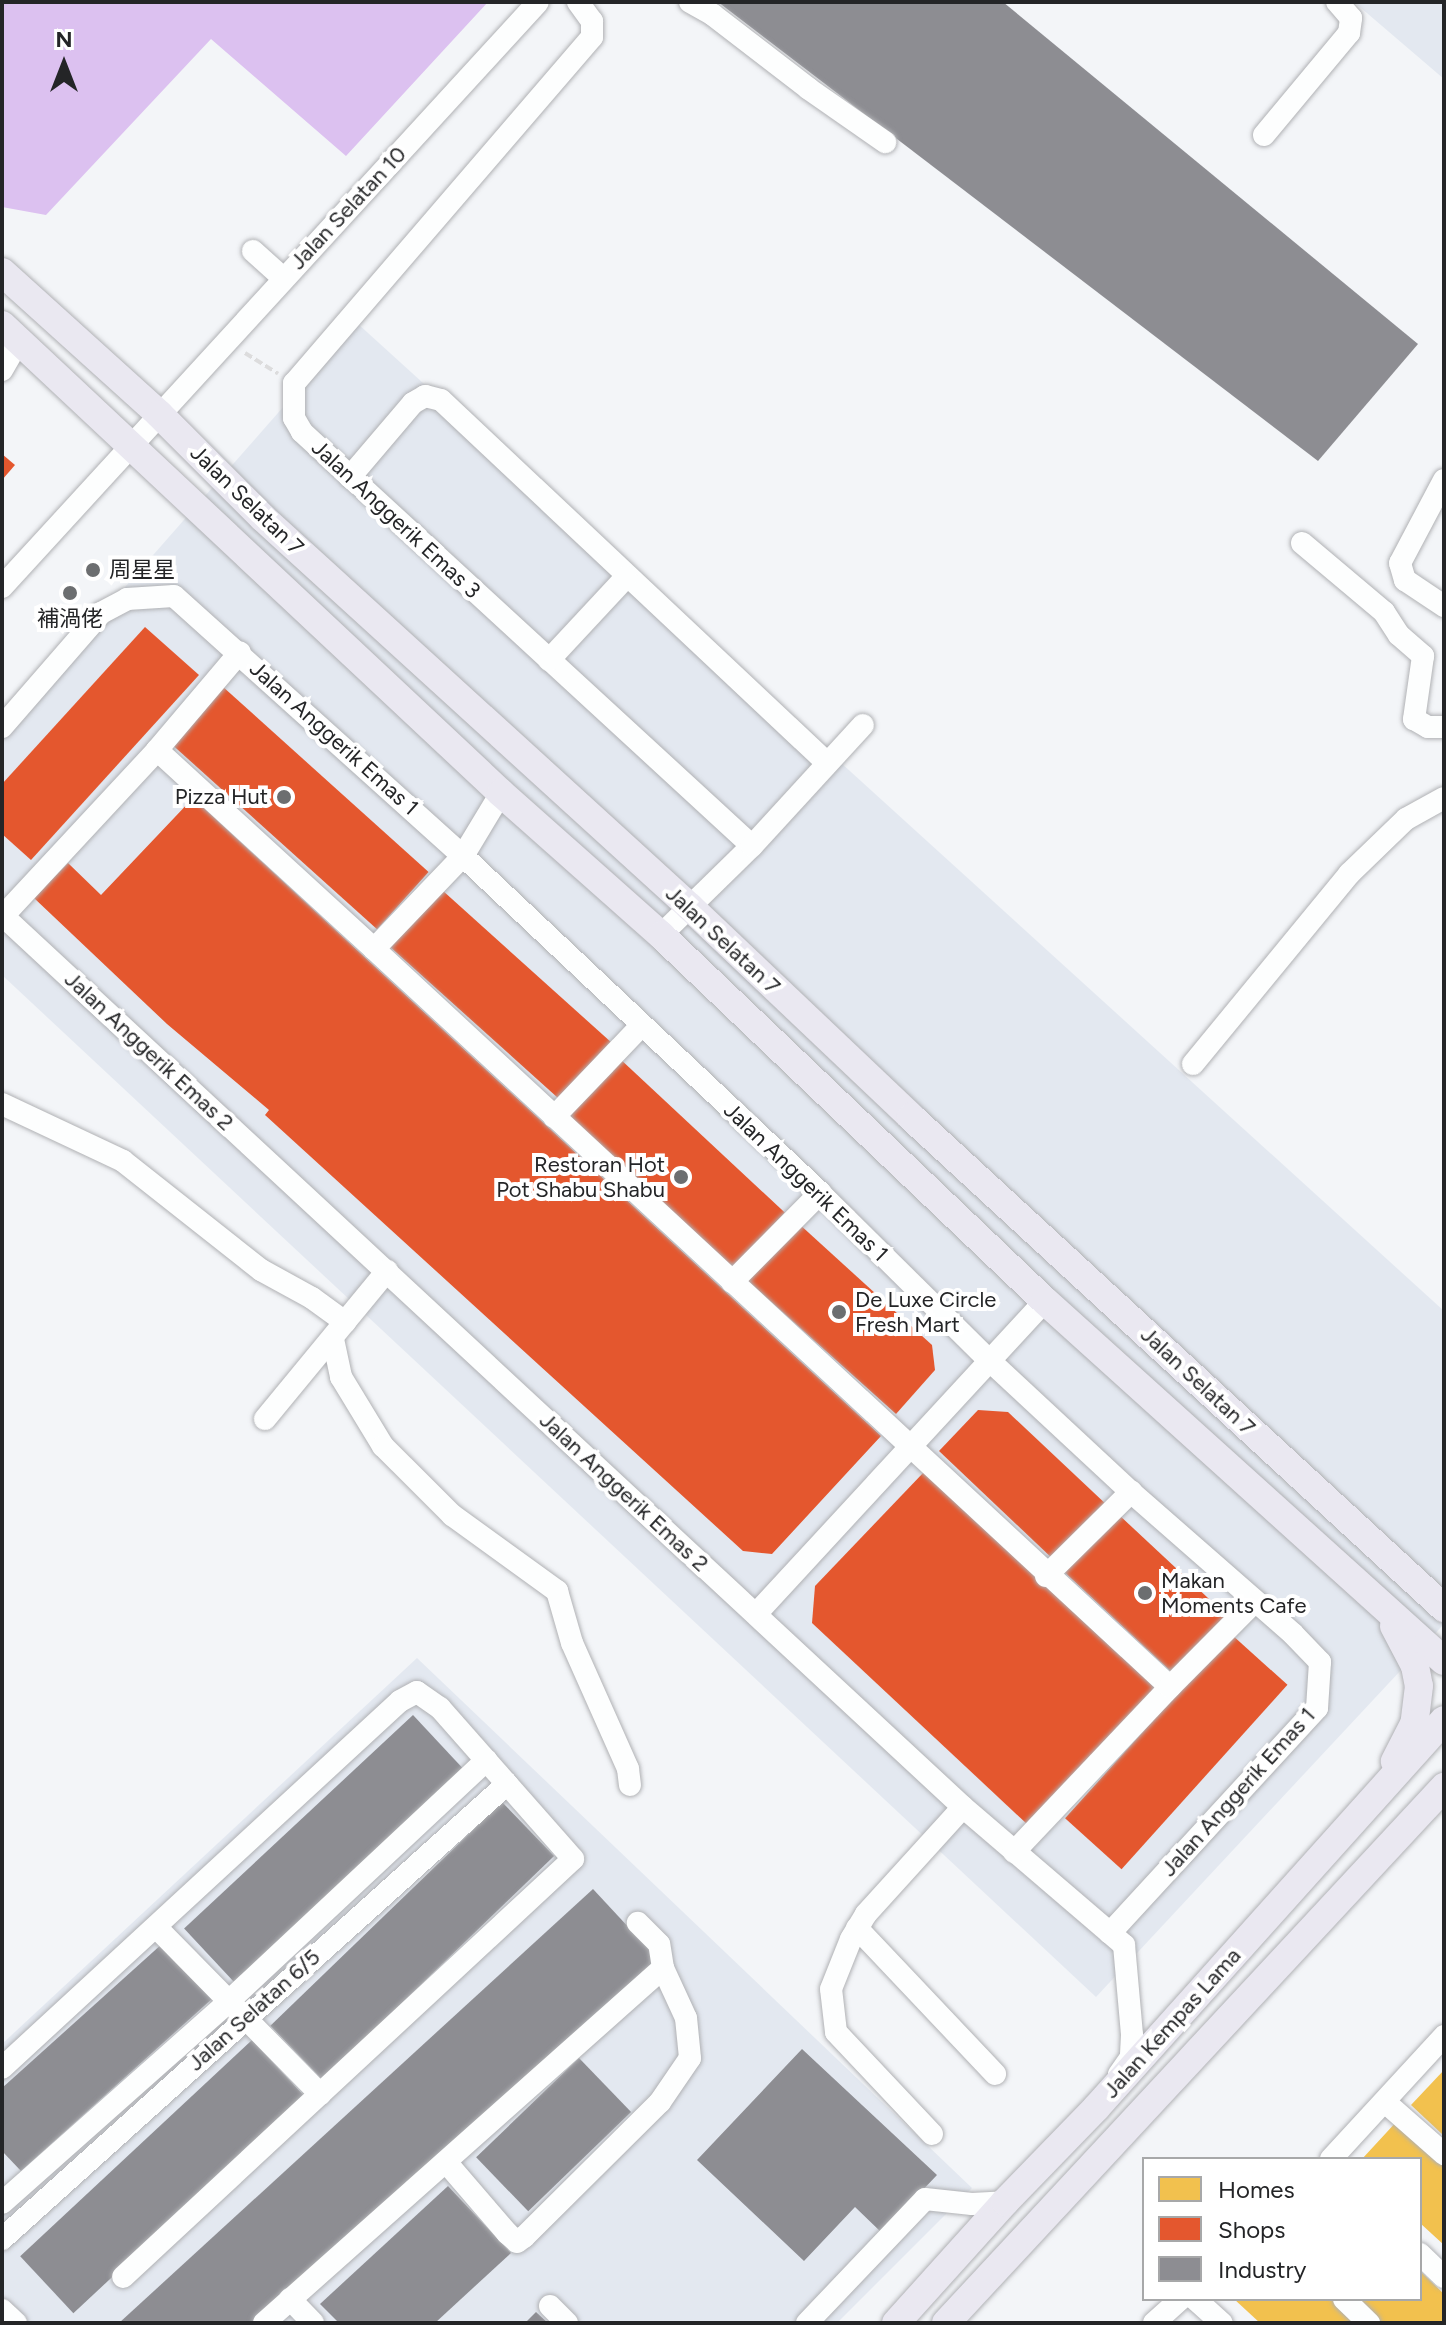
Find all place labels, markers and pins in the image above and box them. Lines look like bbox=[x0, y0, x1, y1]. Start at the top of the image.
place label: 周星星 bbox=[109, 557, 175, 583]
marker: 周星星 bbox=[84, 561, 102, 579]
marker: 補渦佬 bbox=[61, 584, 79, 602]
place label: 補渦佬 bbox=[37, 606, 103, 632]
place label: Pizza Hut bbox=[175, 784, 268, 810]
marker: Pizza Hut bbox=[275, 788, 293, 806]
place label: Restoran Hot Pot Shabu Shabu bbox=[496, 1151, 665, 1202]
marker: Restoran Hot Pot Shabu Shabu bbox=[672, 1168, 690, 1186]
place label: De Luxe Circle Fresh Mart bbox=[855, 1286, 996, 1338]
marker: De Luxe Circle Fresh Mart bbox=[830, 1303, 848, 1321]
place label: Makan Moments Cafe bbox=[1161, 1567, 1307, 1618]
marker: Makan Moments Cafe bbox=[1136, 1584, 1154, 1602]

